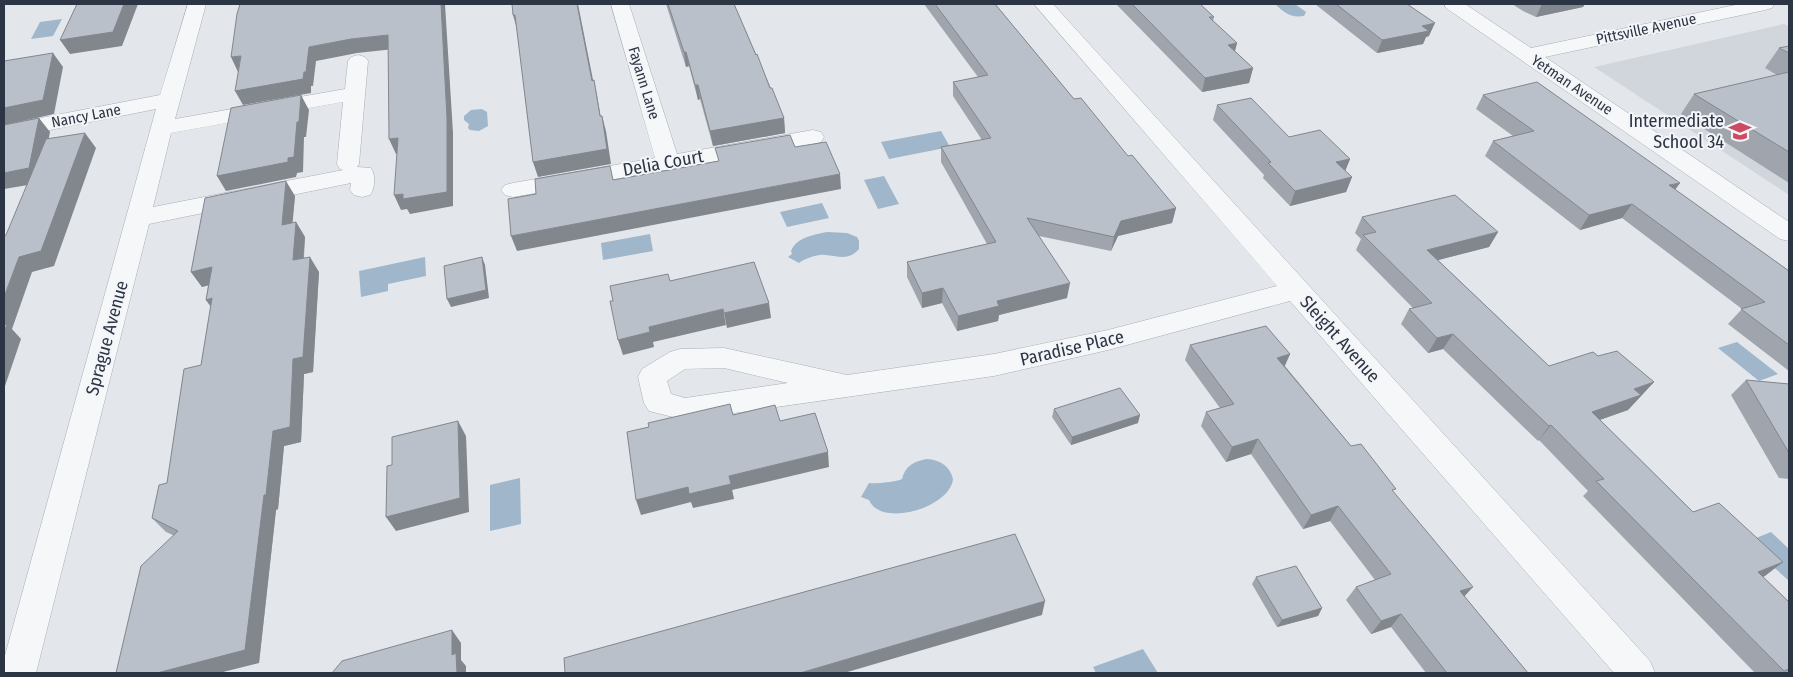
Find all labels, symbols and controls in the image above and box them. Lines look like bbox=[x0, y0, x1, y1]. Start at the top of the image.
street label: Pittsville Avenue bbox=[1594, 10, 1698, 48]
street label: Fayann Lane bbox=[624, 44, 664, 122]
street label: Yetman Avenue bbox=[1528, 51, 1616, 119]
street label: Nancy Lane bbox=[50, 100, 122, 132]
place label: Intermediate School 34 bbox=[1629, 110, 1724, 153]
school or university icon: Intermediate School 34 bbox=[1727, 118, 1753, 144]
street label: Delia Court bbox=[621, 145, 705, 181]
street label: Sprague Avenue bbox=[81, 278, 133, 398]
street label: Sleight Avenue bbox=[1295, 291, 1385, 387]
street label: Paradise Place bbox=[1018, 325, 1126, 371]

